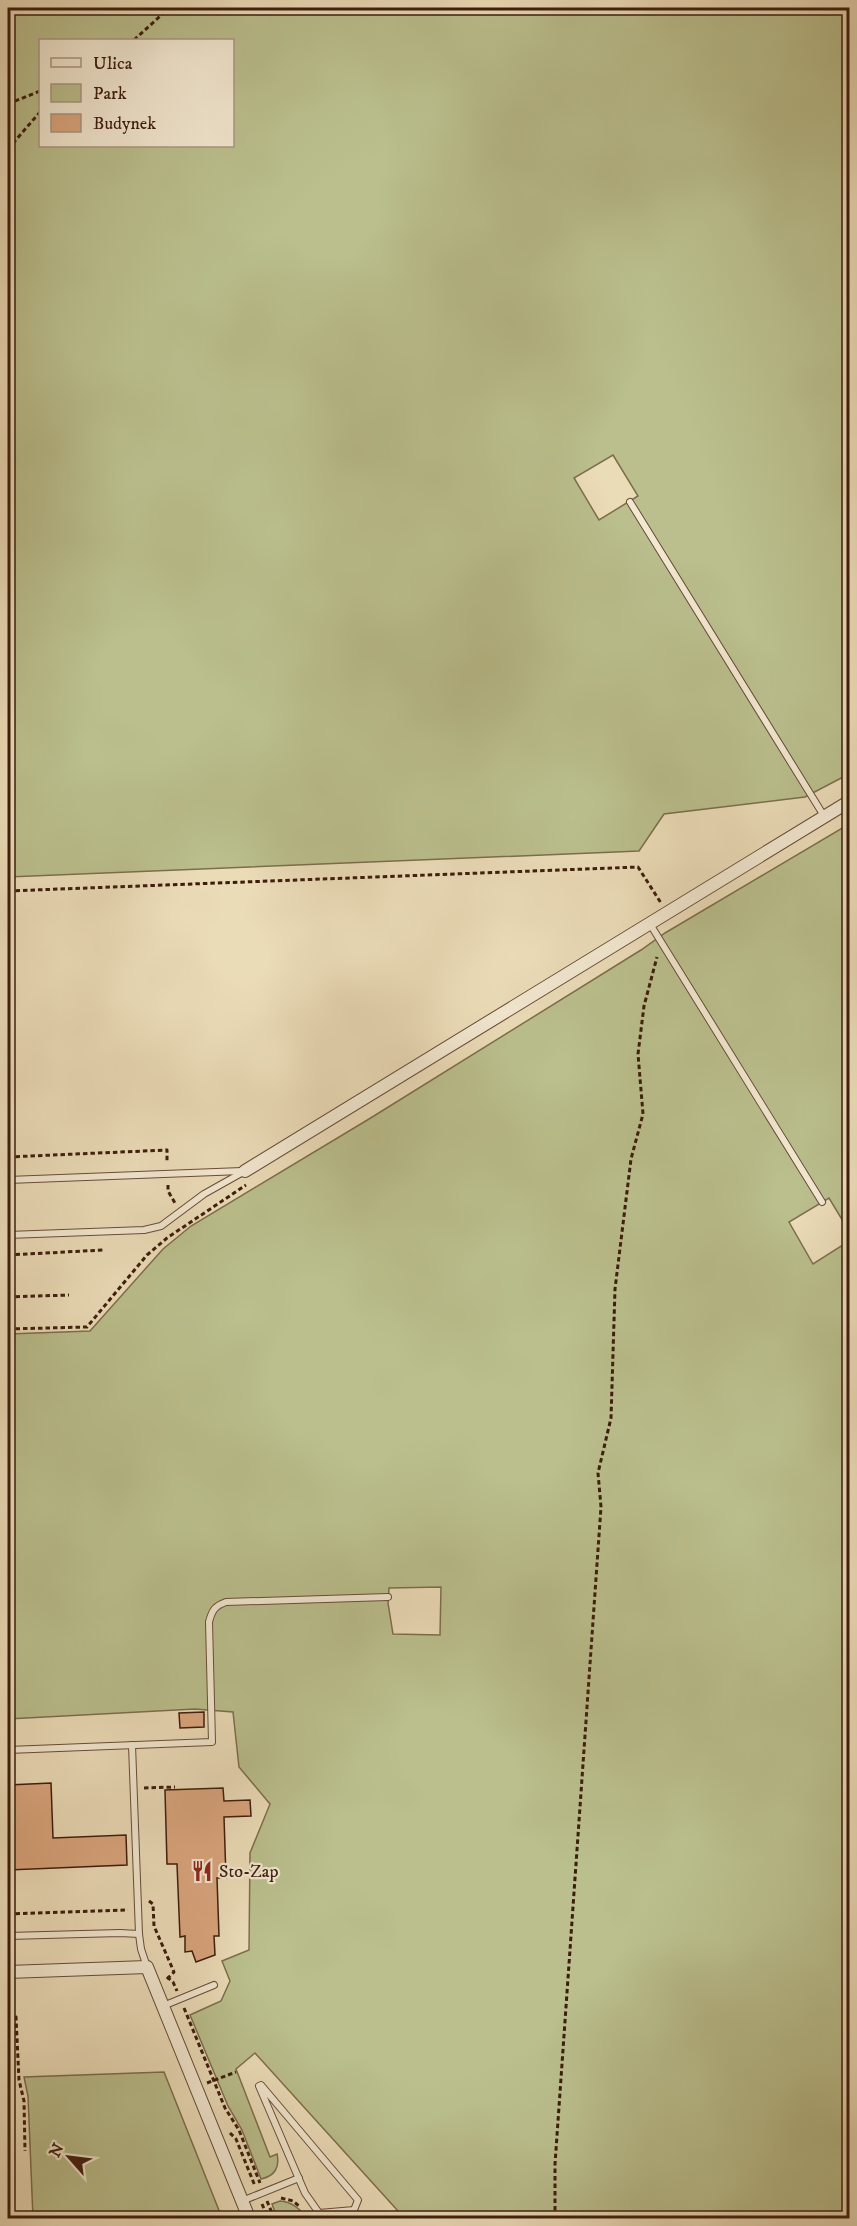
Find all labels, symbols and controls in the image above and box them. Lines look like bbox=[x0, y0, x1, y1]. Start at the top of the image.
legend bbox=[39, 39, 234, 147]
text: Ulica bbox=[93, 53, 133, 75]
text: Park bbox=[93, 83, 127, 105]
text: Budynek bbox=[93, 113, 156, 135]
restaurant icon: Sto-Zap bbox=[190, 1859, 214, 1883]
place label: Sto-Zap bbox=[219, 1861, 279, 1883]
north arrow bbox=[39, 2127, 99, 2187]
text: N bbox=[45, 2140, 69, 2161]

